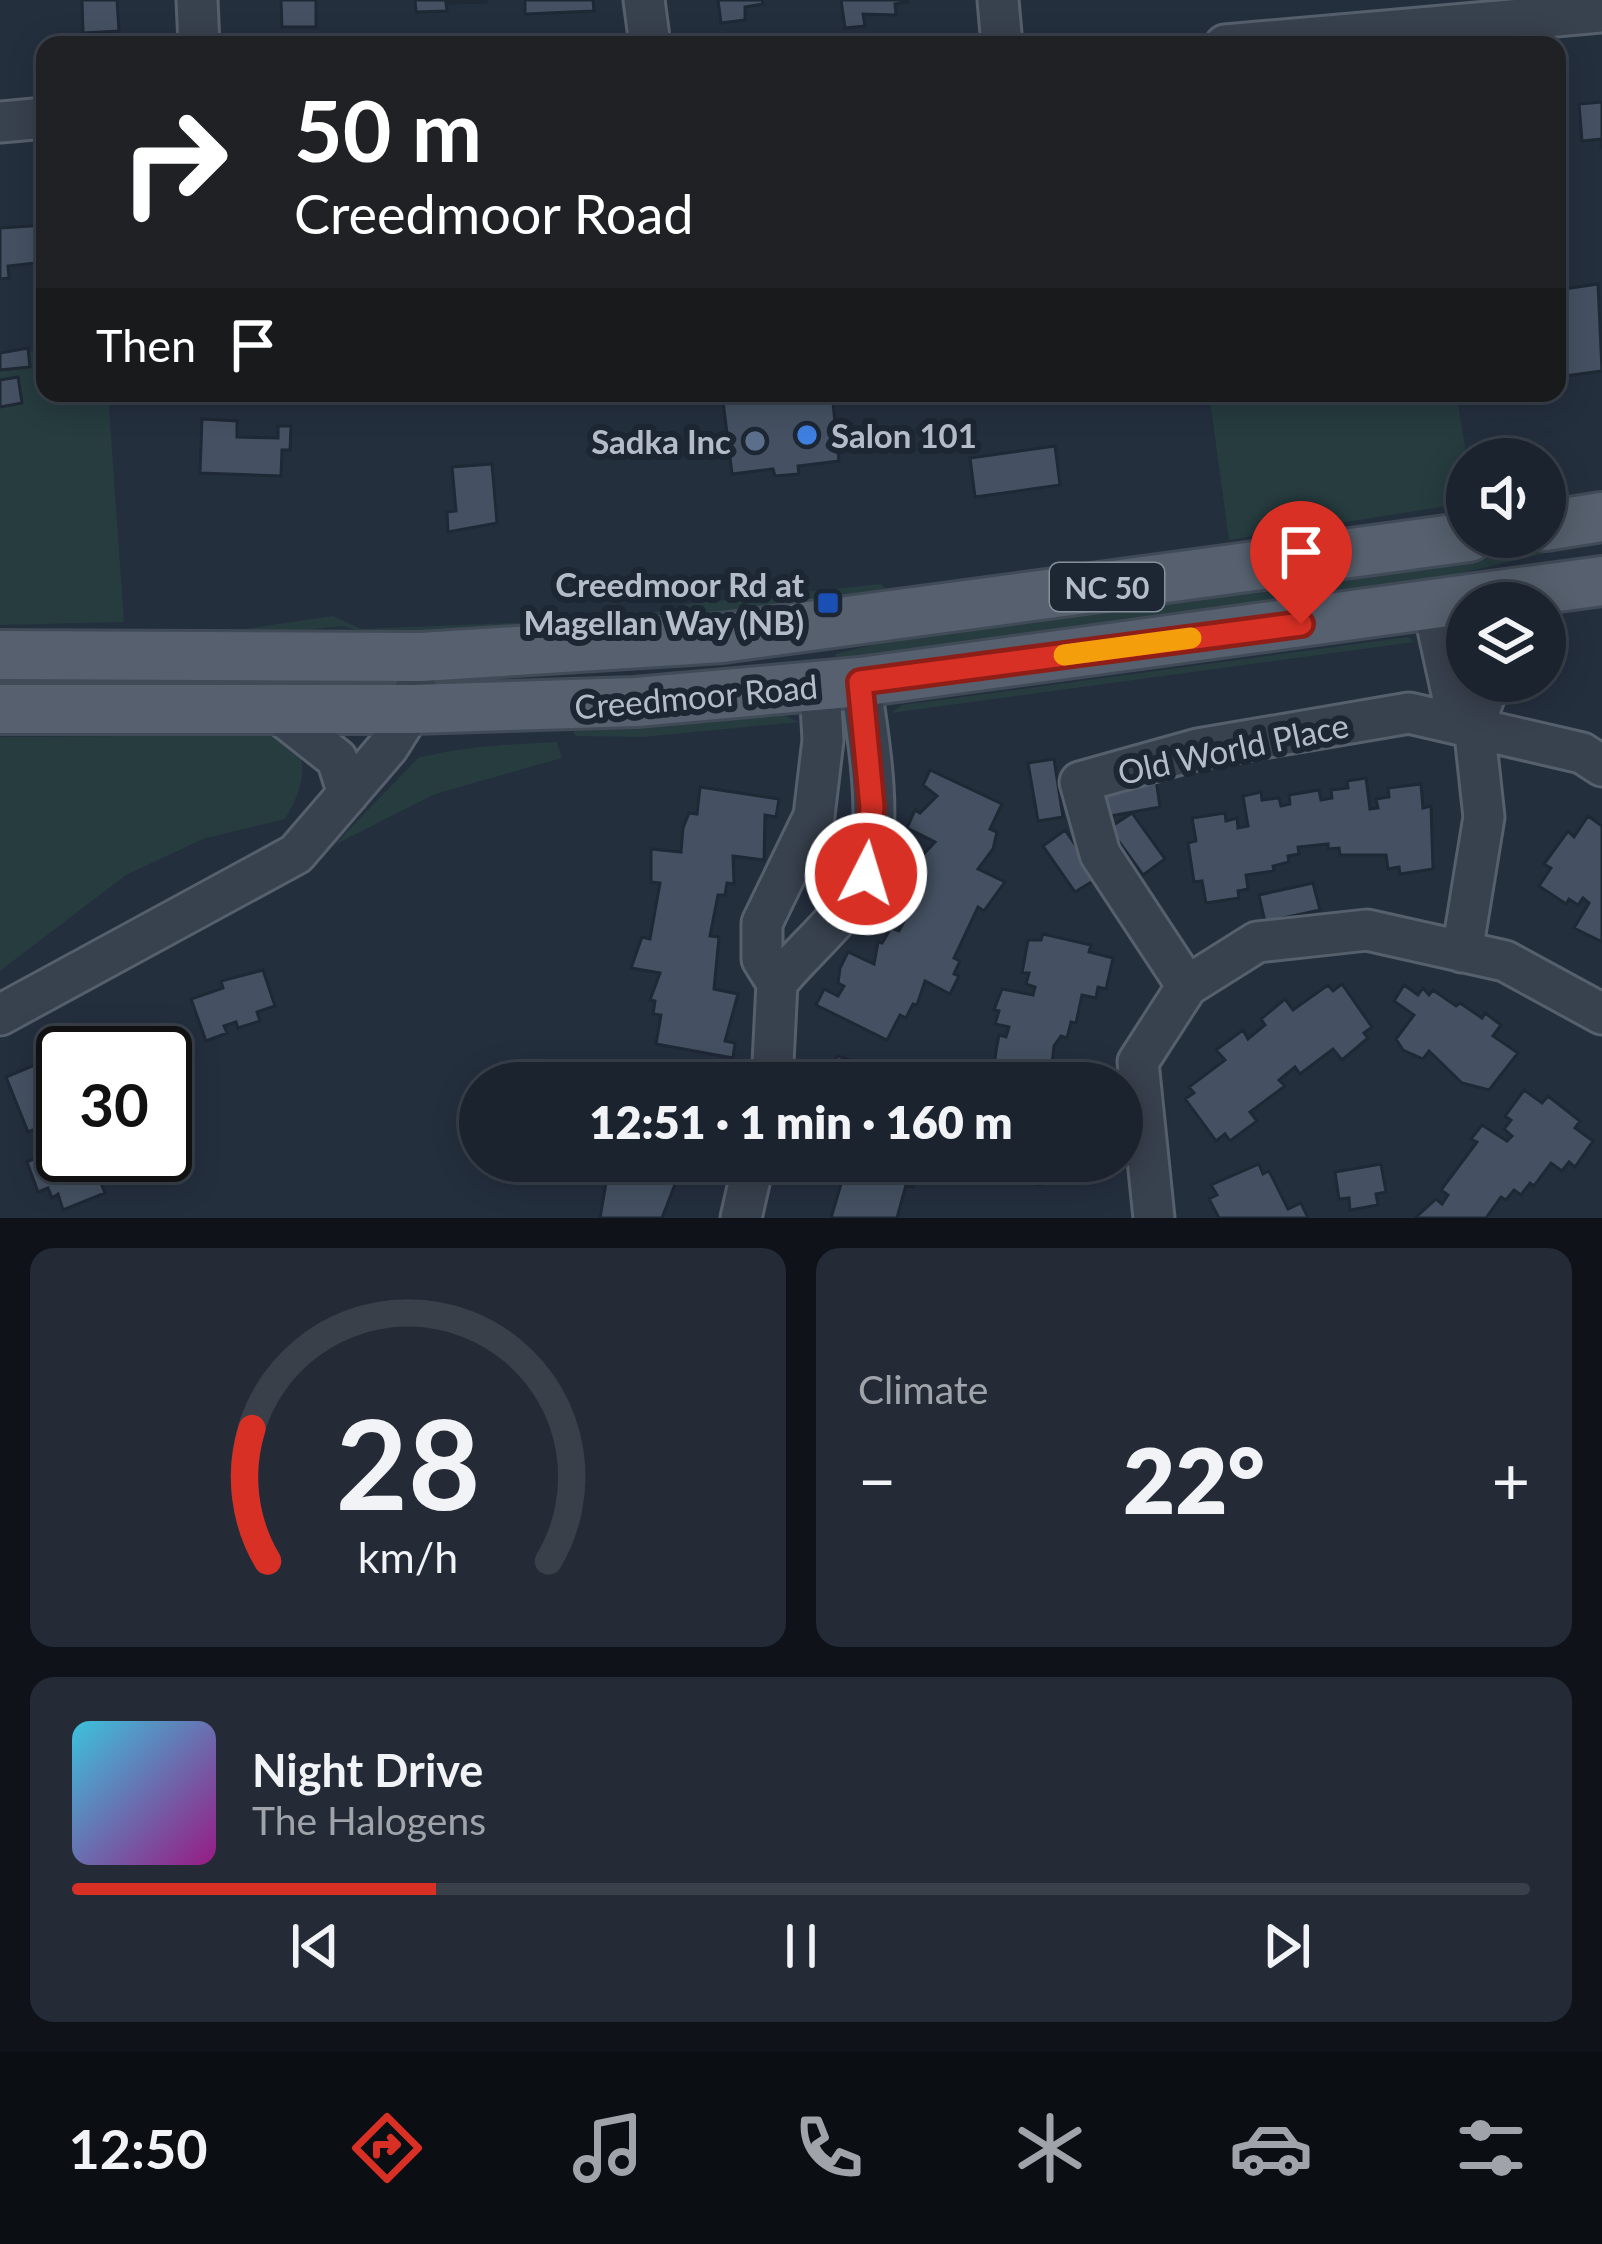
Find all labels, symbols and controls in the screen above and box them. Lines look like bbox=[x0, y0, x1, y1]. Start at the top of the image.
text: 50 m bbox=[294, 79, 482, 180]
icon: right bbox=[96, 84, 252, 240]
text: Creedmoor Road bbox=[294, 181, 694, 246]
icon: arrive bbox=[220, 312, 286, 378]
text: Then bbox=[96, 318, 196, 372]
place label: Salon 101 bbox=[831, 415, 977, 455]
place label: Sadka Inc bbox=[591, 421, 731, 461]
marker: Salon 101 bbox=[794, 422, 820, 448]
marker: Sadka Inc bbox=[742, 428, 768, 454]
map controls bbox=[1446, 438, 1566, 702]
button: sound bbox=[1446, 438, 1566, 558]
pin bbox=[1250, 501, 1352, 624]
icon: arrive bbox=[1268, 519, 1334, 585]
road number: NC 50 bbox=[1050, 563, 1164, 611]
place label: Creedmoor Rd at Magellan Way (NB) bbox=[523, 564, 805, 642]
button: layers bbox=[1446, 582, 1566, 702]
marker: Creedmoor Rd at Magellan Way (NB) bbox=[815, 590, 841, 616]
street label: Creedmoor Road bbox=[573, 665, 819, 727]
street label: Old World Place bbox=[1114, 704, 1352, 792]
position arrow bbox=[803, 811, 929, 937]
speed limit sign: 30 bbox=[36, 1026, 192, 1182]
text: 12:51 · 1 min · 160 m bbox=[589, 1095, 1013, 1149]
text: Climate bbox=[858, 1366, 988, 1412]
text: 28 bbox=[336, 1387, 480, 1537]
text: 22° bbox=[1123, 1425, 1265, 1533]
text: − bbox=[858, 1440, 896, 1519]
text: + bbox=[1492, 1440, 1530, 1519]
text: km/h bbox=[358, 1530, 458, 1581]
text: Night Drive bbox=[252, 1743, 483, 1797]
text: The Halogens bbox=[252, 1797, 486, 1843]
icon: previous bbox=[282, 1913, 348, 1979]
icon: pause bbox=[768, 1913, 834, 1979]
icon: next bbox=[1254, 1913, 1320, 1979]
icon: directions bbox=[345, 2106, 429, 2190]
icon: music bbox=[566, 2106, 650, 2190]
icon: phone bbox=[787, 2106, 871, 2190]
icon: climate bbox=[1008, 2106, 1092, 2190]
icon: car bbox=[1229, 2106, 1313, 2190]
icon: filters bbox=[1449, 2106, 1533, 2190]
text: 12:50 bbox=[68, 2116, 208, 2181]

